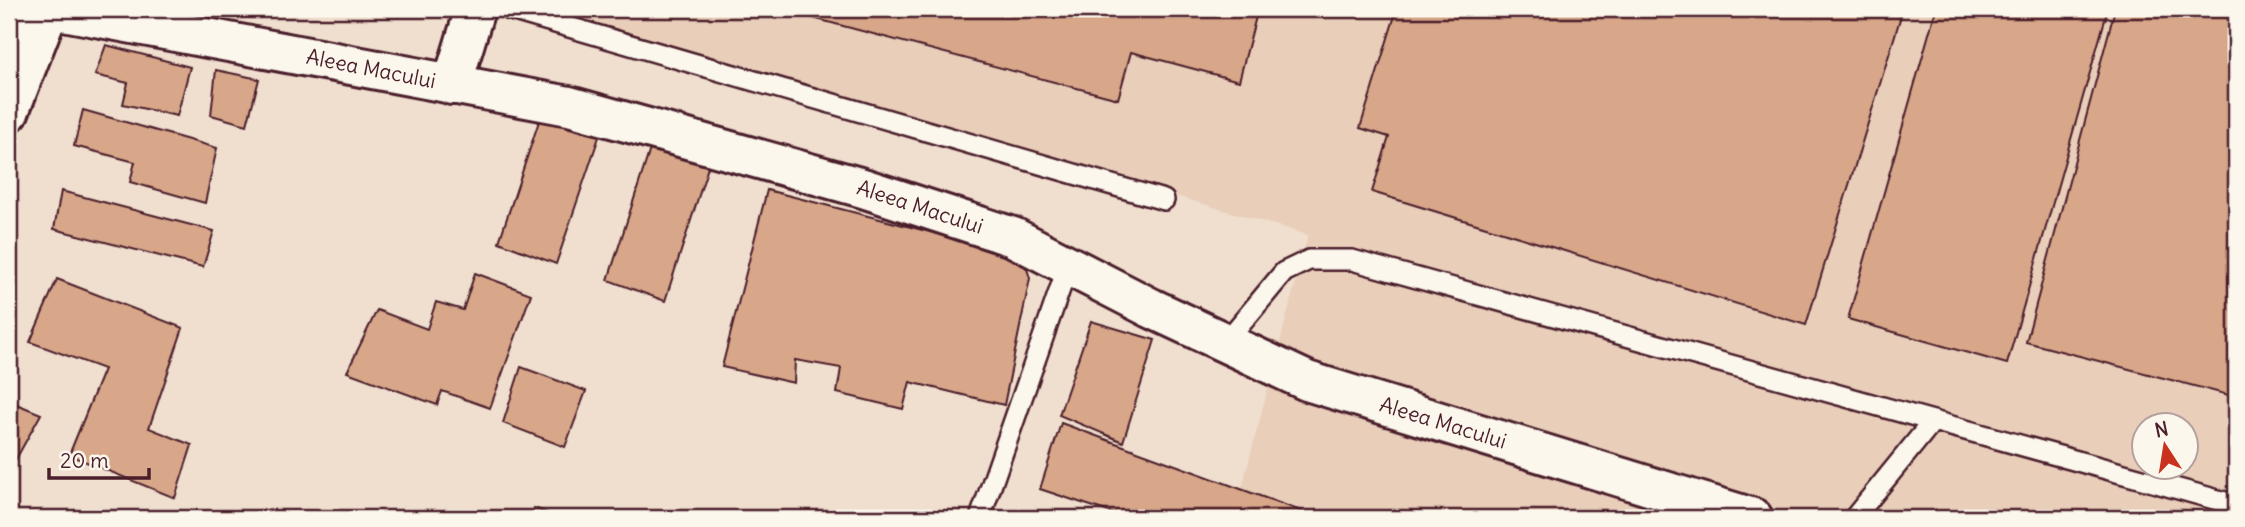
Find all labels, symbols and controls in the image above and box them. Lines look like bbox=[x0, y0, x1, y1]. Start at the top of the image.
street label: Aleea Macului bbox=[304, 43, 438, 94]
street label: Aleea Macului bbox=[854, 173, 987, 240]
street label: Aleea Macului bbox=[1376, 390, 1510, 455]
north arrow bbox=[2130, 412, 2200, 482]
text: N bbox=[2153, 416, 2170, 442]
scale bar bbox=[49, 436, 149, 480]
text: 20 m bbox=[60, 447, 109, 474]

